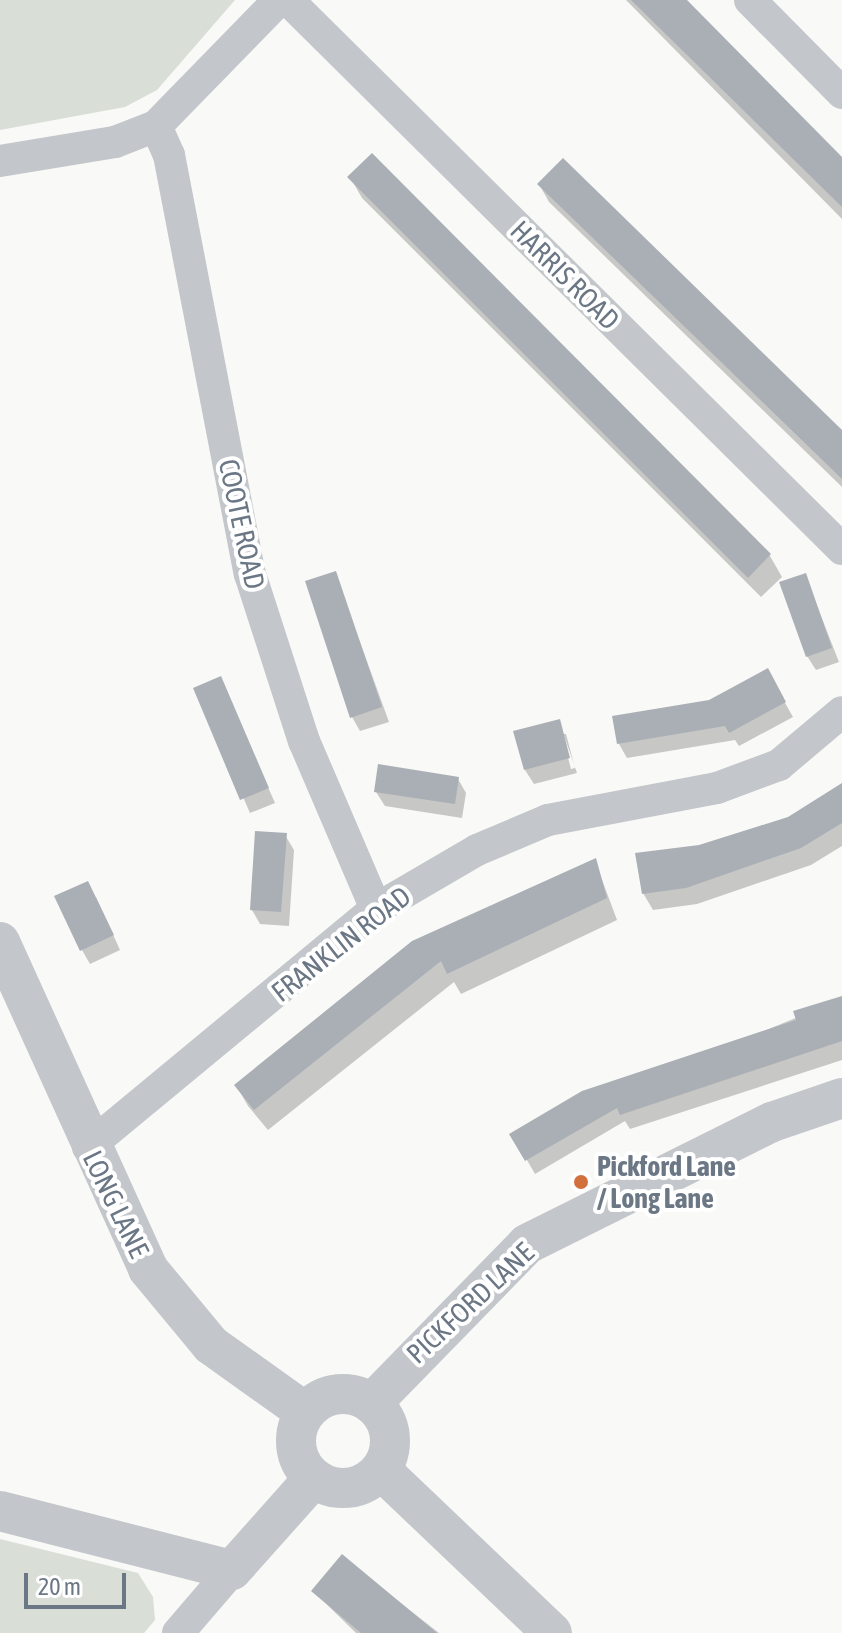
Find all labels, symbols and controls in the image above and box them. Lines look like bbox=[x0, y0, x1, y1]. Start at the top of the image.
street label: HARRIS ROAD bbox=[504, 214, 626, 336]
street label: COOTE ROAD bbox=[212, 456, 272, 592]
street label: FRANKLIN ROAD bbox=[265, 879, 417, 1009]
street label: LONG LANE bbox=[76, 1145, 156, 1263]
place label: Pickford Lane / Long Lane bbox=[597, 1149, 736, 1215]
marker: Pickford Lane / Long Lane bbox=[572, 1173, 590, 1191]
street label: PICKFORD LANE bbox=[400, 1236, 540, 1370]
scale bar bbox=[28, 1557, 130, 1607]
text: 20 m bbox=[38, 1573, 81, 1600]

